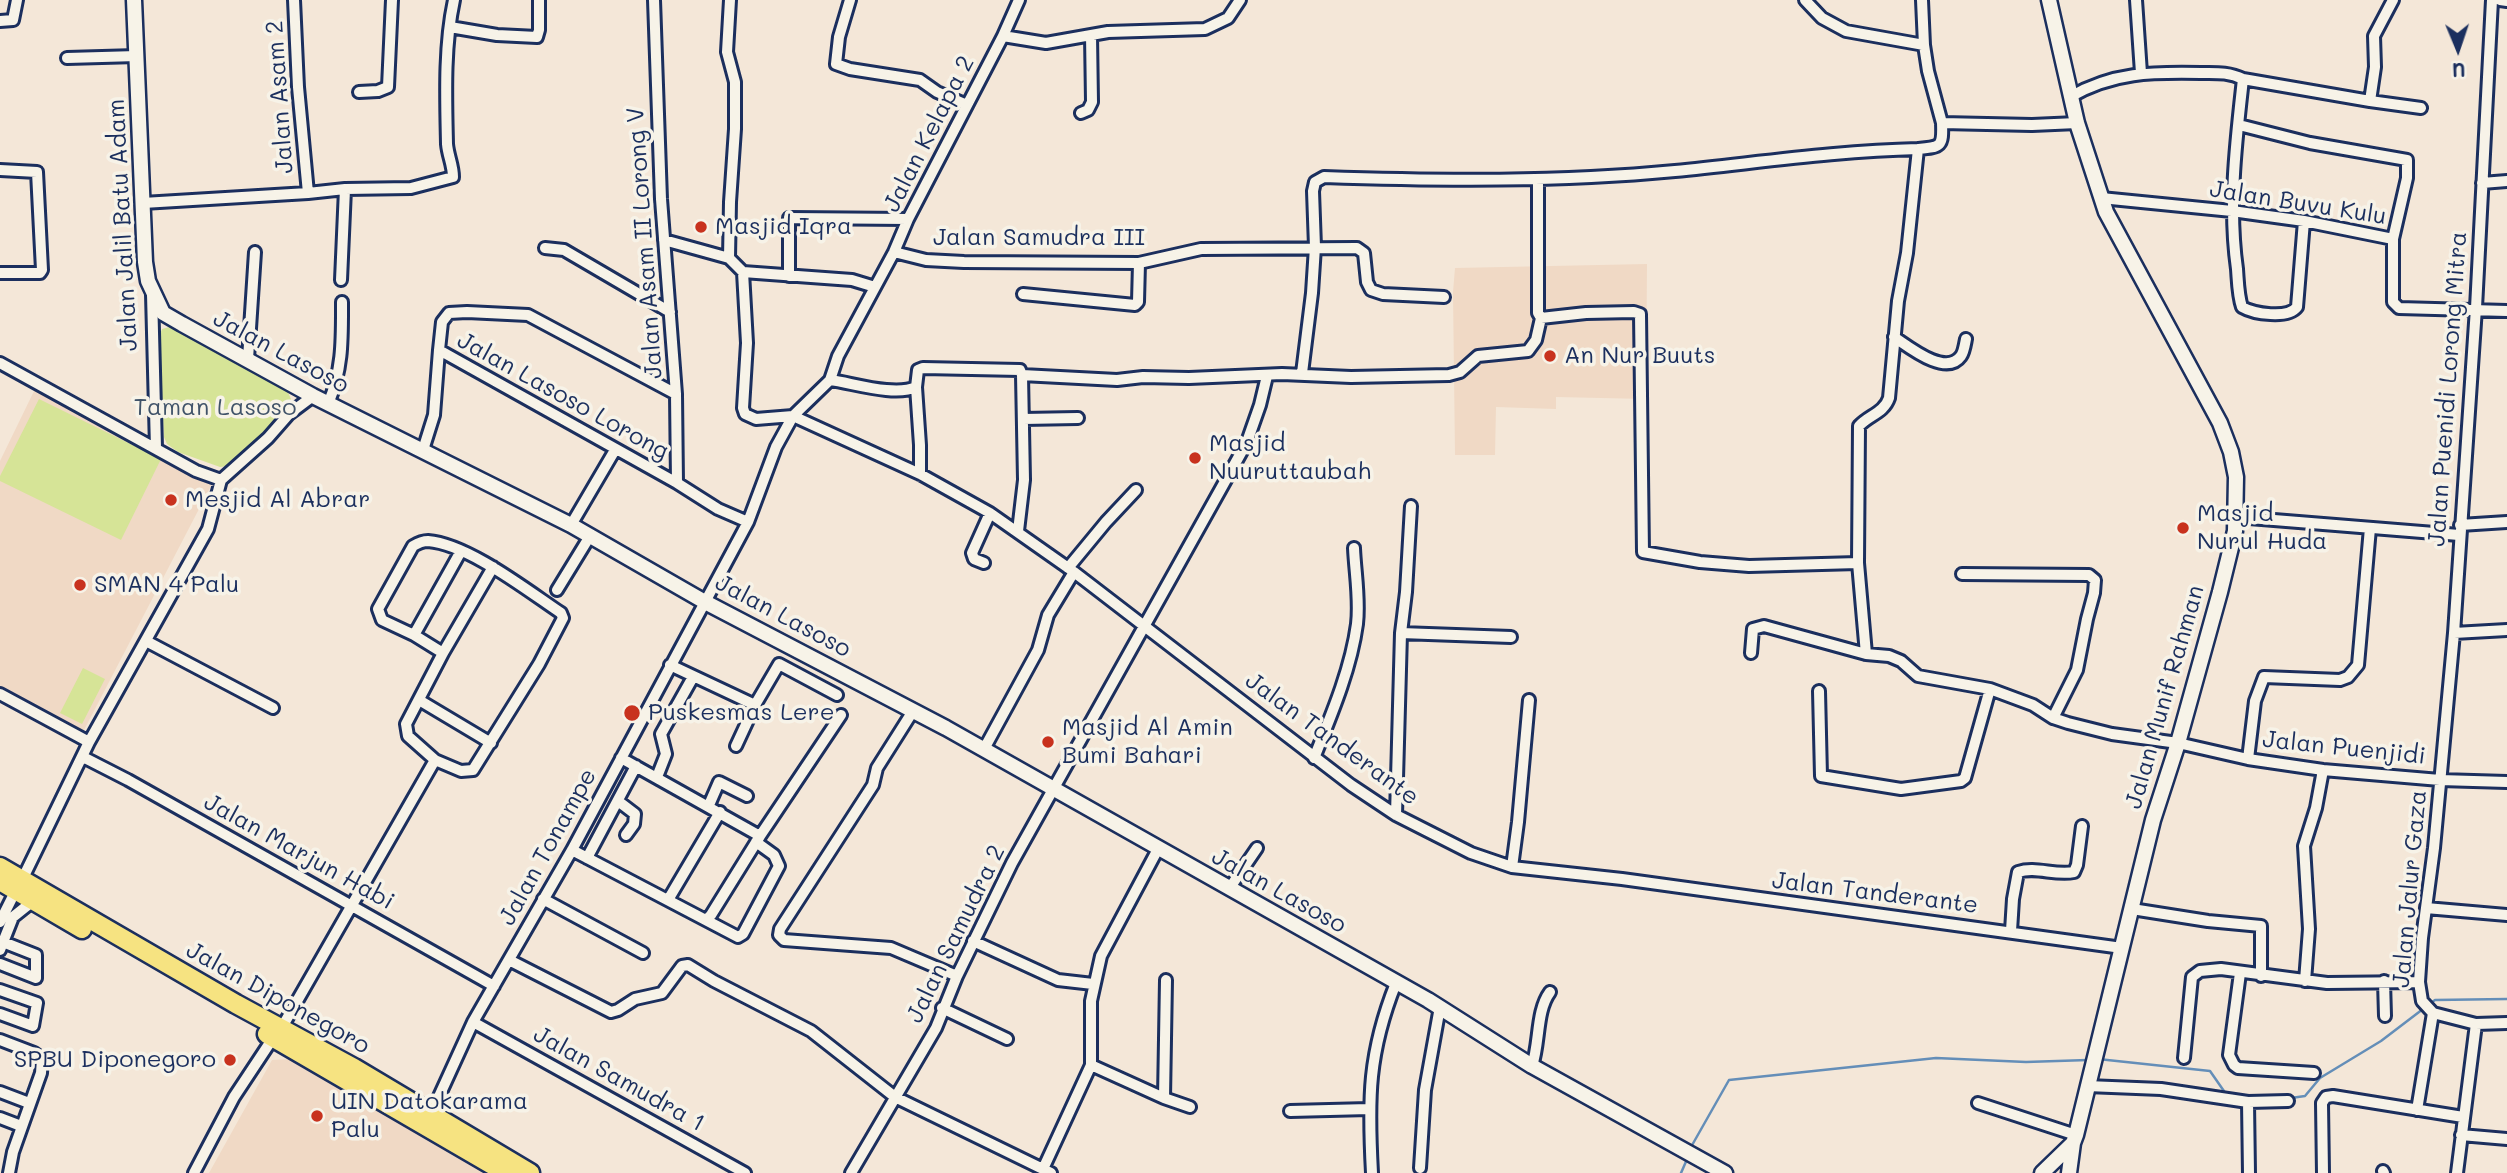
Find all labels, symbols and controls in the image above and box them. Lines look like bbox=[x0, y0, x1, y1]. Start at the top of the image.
north arrow bbox=[2423, 14, 2493, 84]
street label: Jalan Asam 2 bbox=[260, 19, 300, 175]
street label: Jalan Kelapa 2 bbox=[877, 51, 981, 217]
text: U bbox=[2452, 58, 2466, 83]
street label: Jalan Jalil Batu Adam bbox=[102, 98, 144, 352]
street label: Jalan Asam II Lorong V bbox=[621, 106, 669, 380]
street label: Jalan Buvu Kulu bbox=[2208, 175, 2388, 231]
place label: Masjid Iqra bbox=[715, 213, 852, 241]
marker: Masjid Iqra bbox=[693, 219, 709, 235]
street label: Jalan Samudra III bbox=[933, 224, 1145, 252]
street label: Jalan Puenidi Lorong Mitra bbox=[2423, 231, 2473, 547]
street label: Jalan Lasoso bbox=[208, 304, 354, 400]
street label: Jalan Lasoso Lorong bbox=[452, 326, 674, 466]
place label: An Nur Buuts bbox=[1564, 342, 1716, 370]
marker: An Nur Buuts bbox=[1542, 348, 1558, 364]
park label: Taman Lasoso bbox=[134, 394, 296, 422]
place label: Masjid Nuuruttaubah bbox=[1209, 430, 1371, 486]
marker: Masjid Nuuruttaubah bbox=[1187, 450, 1203, 466]
place label: Mesjid Al Abrar bbox=[185, 486, 370, 514]
marker: Mesjid Al Abrar bbox=[163, 492, 179, 508]
place label: Masjid Nurul Huda bbox=[2197, 500, 2327, 556]
marker: Masjid Nurul Huda bbox=[2175, 520, 2191, 536]
street label: Jalan Lasoso bbox=[710, 568, 856, 664]
place label: SMAN 4 Palu bbox=[94, 571, 239, 599]
marker: SMAN 4 Palu bbox=[72, 577, 88, 593]
street label: Jalan Munif Rahman bbox=[2119, 582, 2211, 812]
street label: Jalan Tanderante bbox=[1240, 666, 1424, 812]
place label: Puskesmas Lere bbox=[648, 699, 835, 727]
marker: Puskesmas Lere bbox=[622, 703, 642, 723]
place label: Masjid Al Amin Bumi Bahari bbox=[1062, 714, 1233, 770]
street label: Jalan Puenjidi bbox=[2261, 725, 2427, 771]
marker: Masjid Al Amin Bumi Bahari bbox=[1040, 734, 1056, 750]
street label: Jalan Tonampe bbox=[493, 764, 603, 930]
street label: Jalan Marjun Habi bbox=[199, 788, 399, 916]
street label: Jalan Jalur Gaza bbox=[2387, 789, 2433, 989]
street label: Jalan Samudra 2 bbox=[901, 840, 1011, 1028]
street label: Jalan Lasoso bbox=[1207, 842, 1351, 940]
street label: Jalan Tanderante bbox=[1770, 866, 1980, 920]
street label: Jalan Diponegoro bbox=[181, 936, 375, 1060]
street label: Jalan Samudra 1 bbox=[528, 1020, 710, 1138]
place label: SPBU Diponegoro bbox=[14, 1046, 216, 1074]
marker: SPBU Diponegoro bbox=[222, 1052, 238, 1068]
place label: UIN Datokarama Palu bbox=[331, 1088, 528, 1144]
marker: UIN Datokarama Palu bbox=[309, 1108, 325, 1124]

